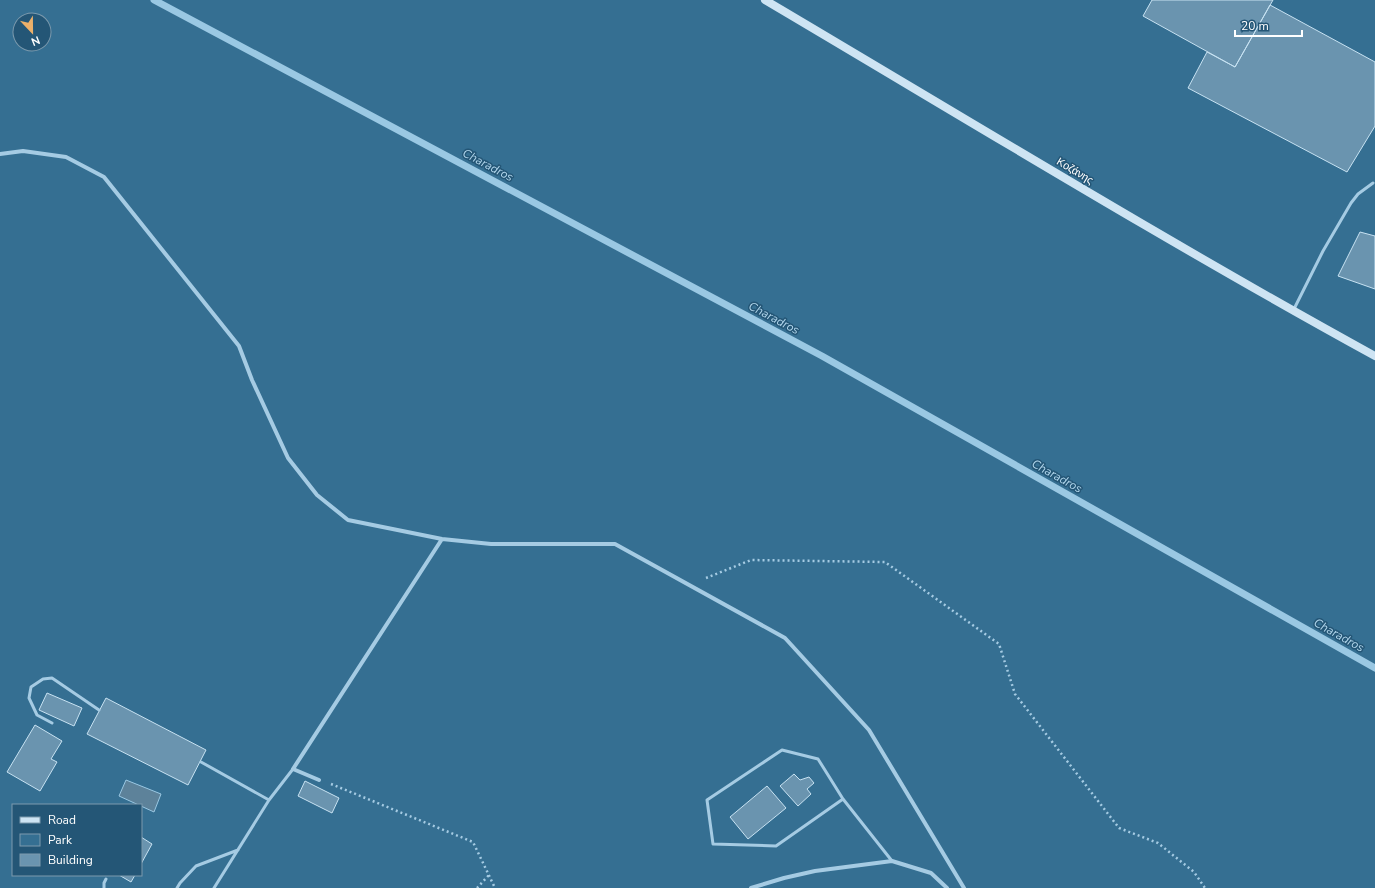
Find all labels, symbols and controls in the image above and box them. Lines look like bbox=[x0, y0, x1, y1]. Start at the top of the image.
north arrow bbox=[12, 12, 52, 52]
scale bar bbox=[1235, 12, 1302, 38]
text: 20 m bbox=[1241, 18, 1269, 34]
text: N bbox=[29, 32, 42, 49]
water label: Charadros bbox=[460, 145, 516, 185]
street label: Κοζάνης bbox=[1054, 154, 1096, 188]
water label: Charadros bbox=[746, 298, 802, 338]
water label: Charadros bbox=[1029, 456, 1085, 497]
water label: Charadros bbox=[1311, 615, 1367, 656]
legend bbox=[12, 804, 142, 876]
text: Road bbox=[48, 812, 76, 828]
text: Park bbox=[48, 832, 73, 848]
text: Building bbox=[48, 852, 93, 868]

